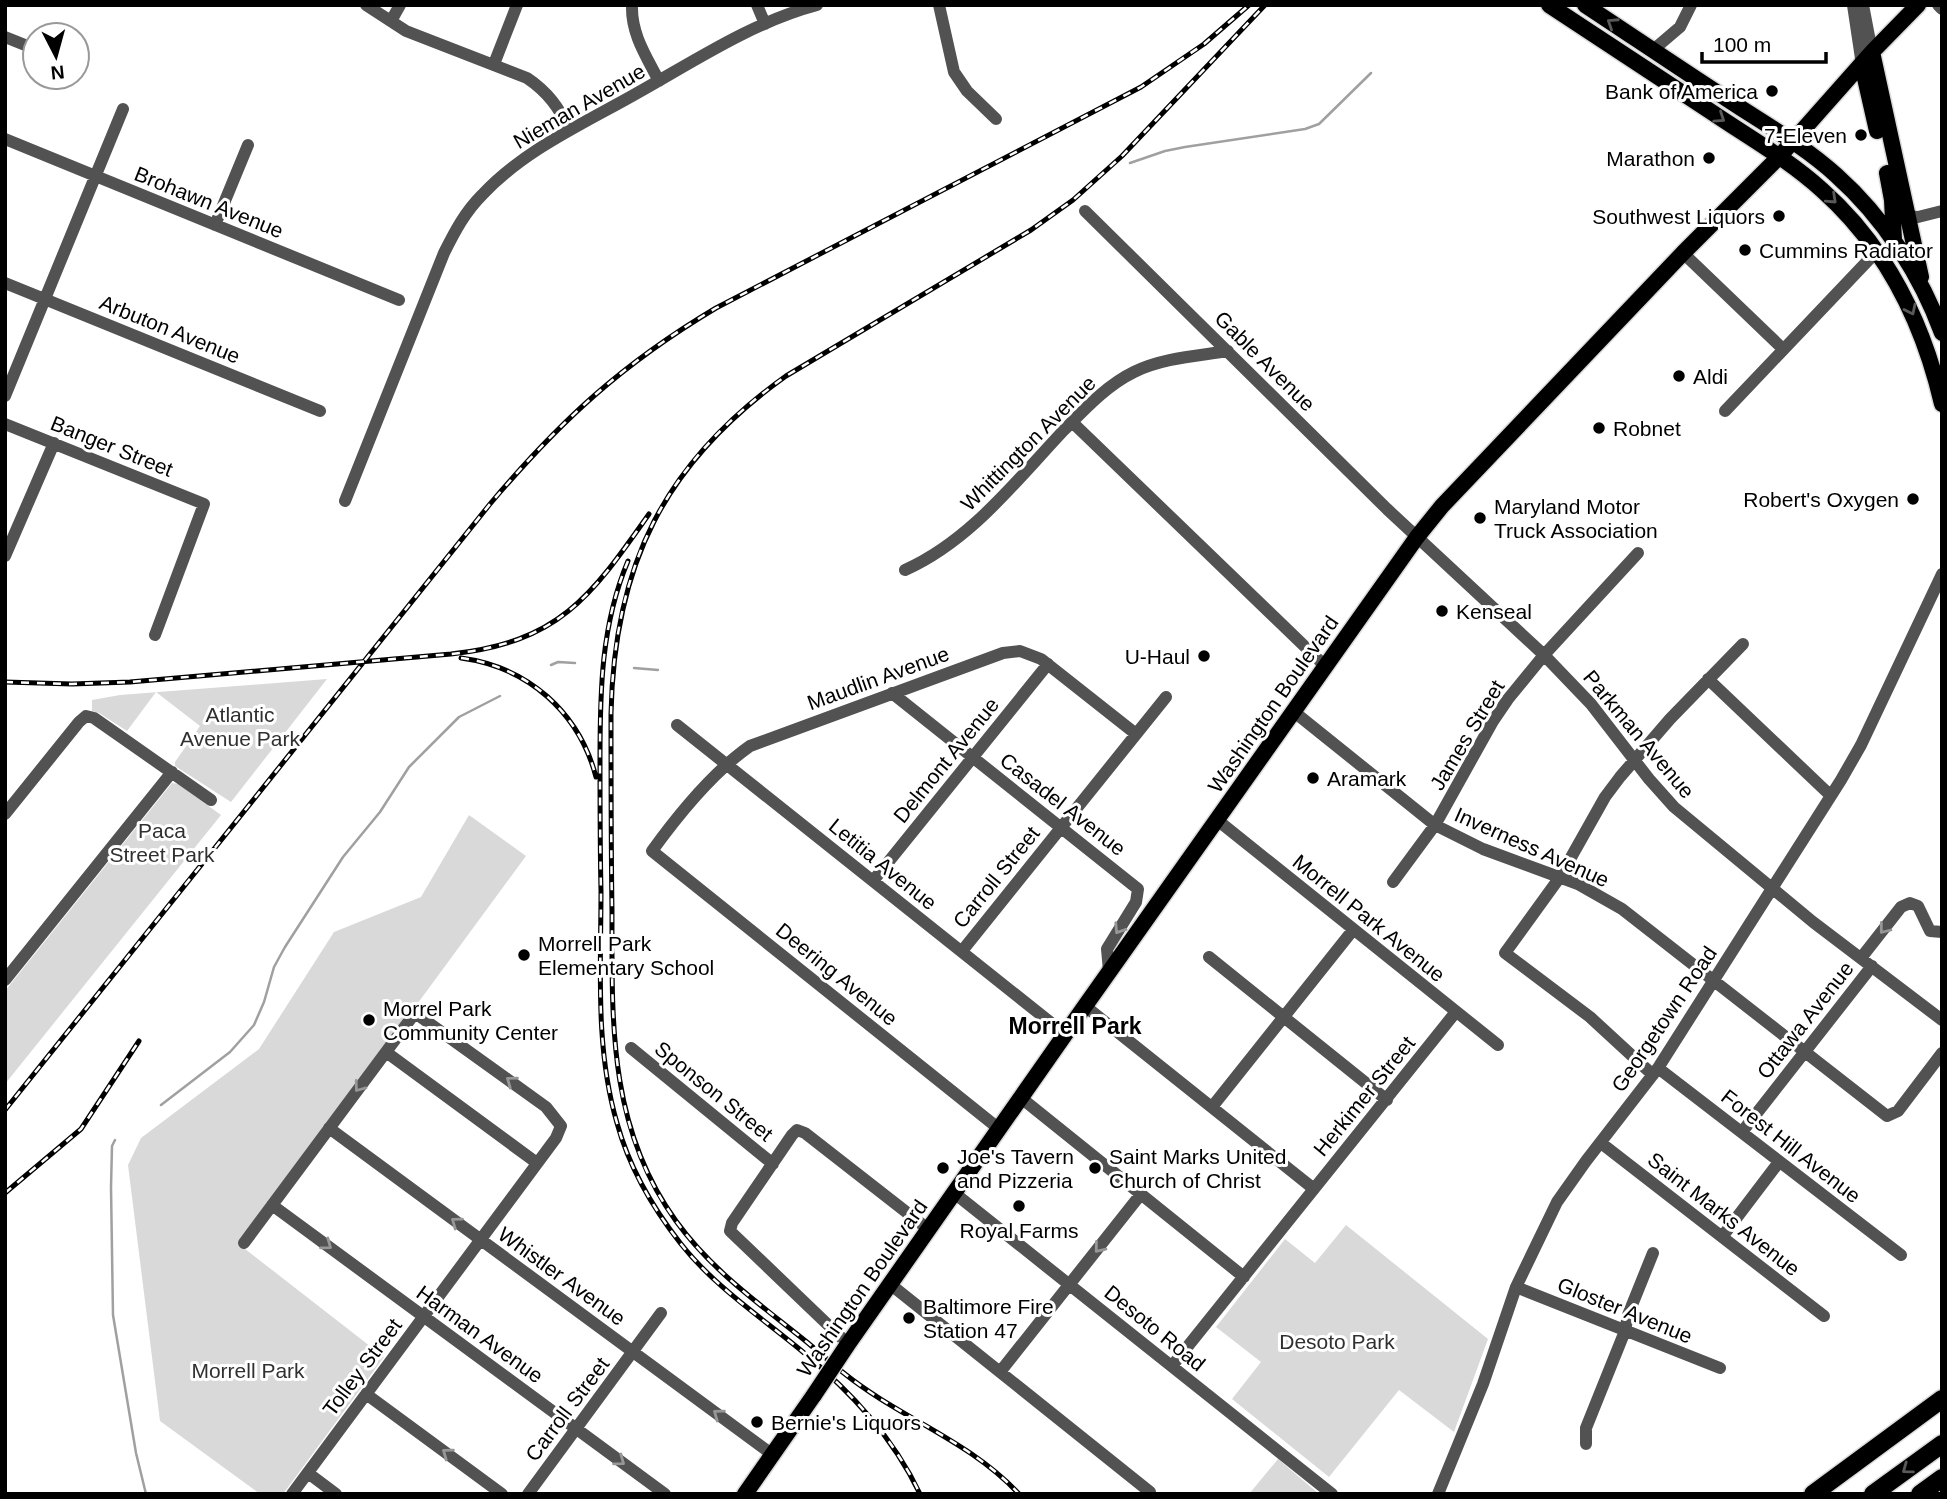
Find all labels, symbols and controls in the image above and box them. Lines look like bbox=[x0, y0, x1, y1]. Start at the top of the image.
one-way arrow bbox=[1607, 19, 1620, 32]
north arrow bbox=[21, 21, 91, 91]
scale bar bbox=[1702, 21, 1826, 65]
text: 100 m bbox=[1713, 33, 1771, 56]
street label: Nieman Avenue bbox=[509, 59, 649, 153]
text: N bbox=[50, 61, 66, 84]
place label: Bank of America bbox=[1605, 80, 1758, 103]
marker: Bank of America bbox=[1764, 83, 1780, 99]
one-way arrow bbox=[1712, 109, 1725, 122]
place label: 7-Eleven bbox=[1764, 124, 1847, 147]
marker: 7-Eleven bbox=[1853, 127, 1869, 143]
place label: Marathon bbox=[1606, 147, 1695, 170]
marker: Marathon bbox=[1701, 150, 1717, 166]
street label: Brohawn Avenue bbox=[131, 162, 287, 242]
one-way arrow bbox=[1824, 191, 1837, 204]
place label: Southwest Liquors bbox=[1592, 205, 1765, 228]
marker: Southwest Liquors bbox=[1771, 208, 1787, 224]
place label: Cummins Radiator bbox=[1759, 239, 1933, 262]
marker: Cummins Radiator bbox=[1737, 242, 1753, 258]
street label: Arbuton Avenue bbox=[97, 290, 243, 368]
one-way arrow bbox=[1903, 303, 1917, 315]
street label: Gable Avenue bbox=[1210, 306, 1320, 416]
place label: Aldi bbox=[1693, 365, 1728, 388]
marker: Aldi bbox=[1671, 368, 1687, 384]
street label: Whittington Avenue bbox=[956, 371, 1100, 515]
street label: Banger Street bbox=[48, 411, 177, 481]
place label: Robnet bbox=[1613, 417, 1681, 440]
marker: Robnet bbox=[1591, 420, 1607, 436]
place label: Robert's Oxygen bbox=[1743, 488, 1899, 511]
marker: Robert's Oxygen bbox=[1905, 491, 1921, 507]
place label: Maryland Motor Truck Association bbox=[1494, 495, 1658, 542]
marker: Maryland Motor Truck Association bbox=[1472, 510, 1488, 526]
place label: Kenseal bbox=[1456, 600, 1532, 623]
marker: Kenseal bbox=[1434, 603, 1450, 619]
street label: Washington Boulevard bbox=[1203, 611, 1343, 797]
street label: Maudlin Avenue bbox=[804, 642, 952, 714]
place label: U-Haul bbox=[1125, 645, 1190, 668]
marker: U-Haul bbox=[1196, 648, 1212, 664]
street label: Parkman Avenue bbox=[1579, 665, 1699, 803]
street label: James Street bbox=[1425, 676, 1509, 794]
street label: Delmont Avenue bbox=[889, 693, 1003, 827]
park label: Atlantic Avenue Park bbox=[180, 703, 300, 750]
street label: Casadel Avenue bbox=[996, 748, 1130, 860]
place label: Aramark bbox=[1327, 767, 1407, 790]
marker: Aramark bbox=[1305, 770, 1321, 786]
street label: Inverness Avenue bbox=[1451, 803, 1613, 891]
street label: Letitia Avenue bbox=[825, 814, 941, 914]
park label: Paca Street Park bbox=[109, 819, 215, 866]
street label: Carroll Street bbox=[948, 822, 1044, 932]
street label: Morrell Park Avenue bbox=[1288, 850, 1450, 986]
street label: Deering Avenue bbox=[772, 918, 902, 1030]
one-way arrow bbox=[1880, 920, 1892, 933]
one-way arrow bbox=[1114, 921, 1127, 934]
place label: Morrell Park Elementary School bbox=[538, 932, 714, 979]
street label: Georgetown Road bbox=[1607, 942, 1721, 1096]
marker: Morrell Park Elementary School bbox=[516, 947, 532, 963]
street label: Ottawa Avenue bbox=[1752, 957, 1858, 1083]
place label: Morrel Park Community Center bbox=[383, 997, 558, 1044]
marker: Morrel Park Community Center bbox=[361, 1012, 377, 1028]
district label: Morrell Park bbox=[1009, 1013, 1142, 1039]
street label: Herkimer Street bbox=[1309, 1032, 1419, 1160]
street label: Sponson Street bbox=[651, 1037, 778, 1146]
one-way arrow bbox=[506, 1077, 519, 1089]
one-way arrow bbox=[355, 1079, 368, 1092]
street label: Forest Hill Avenue bbox=[1717, 1085, 1865, 1207]
place label: Joe's Tavern and Pizzeria bbox=[957, 1145, 1074, 1192]
place label: Saint Marks United Church of Christ bbox=[1109, 1145, 1286, 1192]
street label: Saint Marks Avenue bbox=[1643, 1148, 1805, 1280]
marker: Joe's Tavern and Pizzeria bbox=[935, 1160, 951, 1176]
marker: Saint Marks United Church of Christ bbox=[1087, 1160, 1103, 1176]
street label: Washington Boulevard bbox=[792, 1195, 932, 1381]
marker: Royal Farms bbox=[1011, 1198, 1027, 1214]
one-way arrow bbox=[451, 1217, 463, 1230]
place label: Royal Farms bbox=[959, 1219, 1079, 1242]
street label: Whistler Avenue bbox=[494, 1222, 630, 1330]
one-way arrow bbox=[319, 1237, 332, 1250]
one-way arrow bbox=[1094, 1240, 1107, 1252]
street label: Gloster Avenue bbox=[1554, 1273, 1696, 1347]
street label: Desoto Road bbox=[1100, 1280, 1210, 1376]
street label: Harman Avenue bbox=[412, 1281, 548, 1387]
place label: Baltimore Fire Station 47 bbox=[923, 1295, 1054, 1342]
marker: Baltimore Fire Station 47 bbox=[901, 1310, 917, 1326]
street label: Tolley Street bbox=[318, 1314, 406, 1420]
park label: Desoto Park bbox=[1279, 1330, 1395, 1353]
street label: Carroll Street bbox=[521, 1353, 614, 1465]
park label: Morrell Park bbox=[191, 1359, 305, 1382]
one-way arrow bbox=[713, 1410, 726, 1423]
place label: Bernie's Liquors bbox=[771, 1411, 921, 1434]
marker: Bernie's Liquors bbox=[749, 1414, 765, 1430]
one-way arrow bbox=[442, 1449, 455, 1462]
one-way arrow bbox=[612, 1453, 625, 1466]
one-way arrow bbox=[1902, 1461, 1915, 1473]

